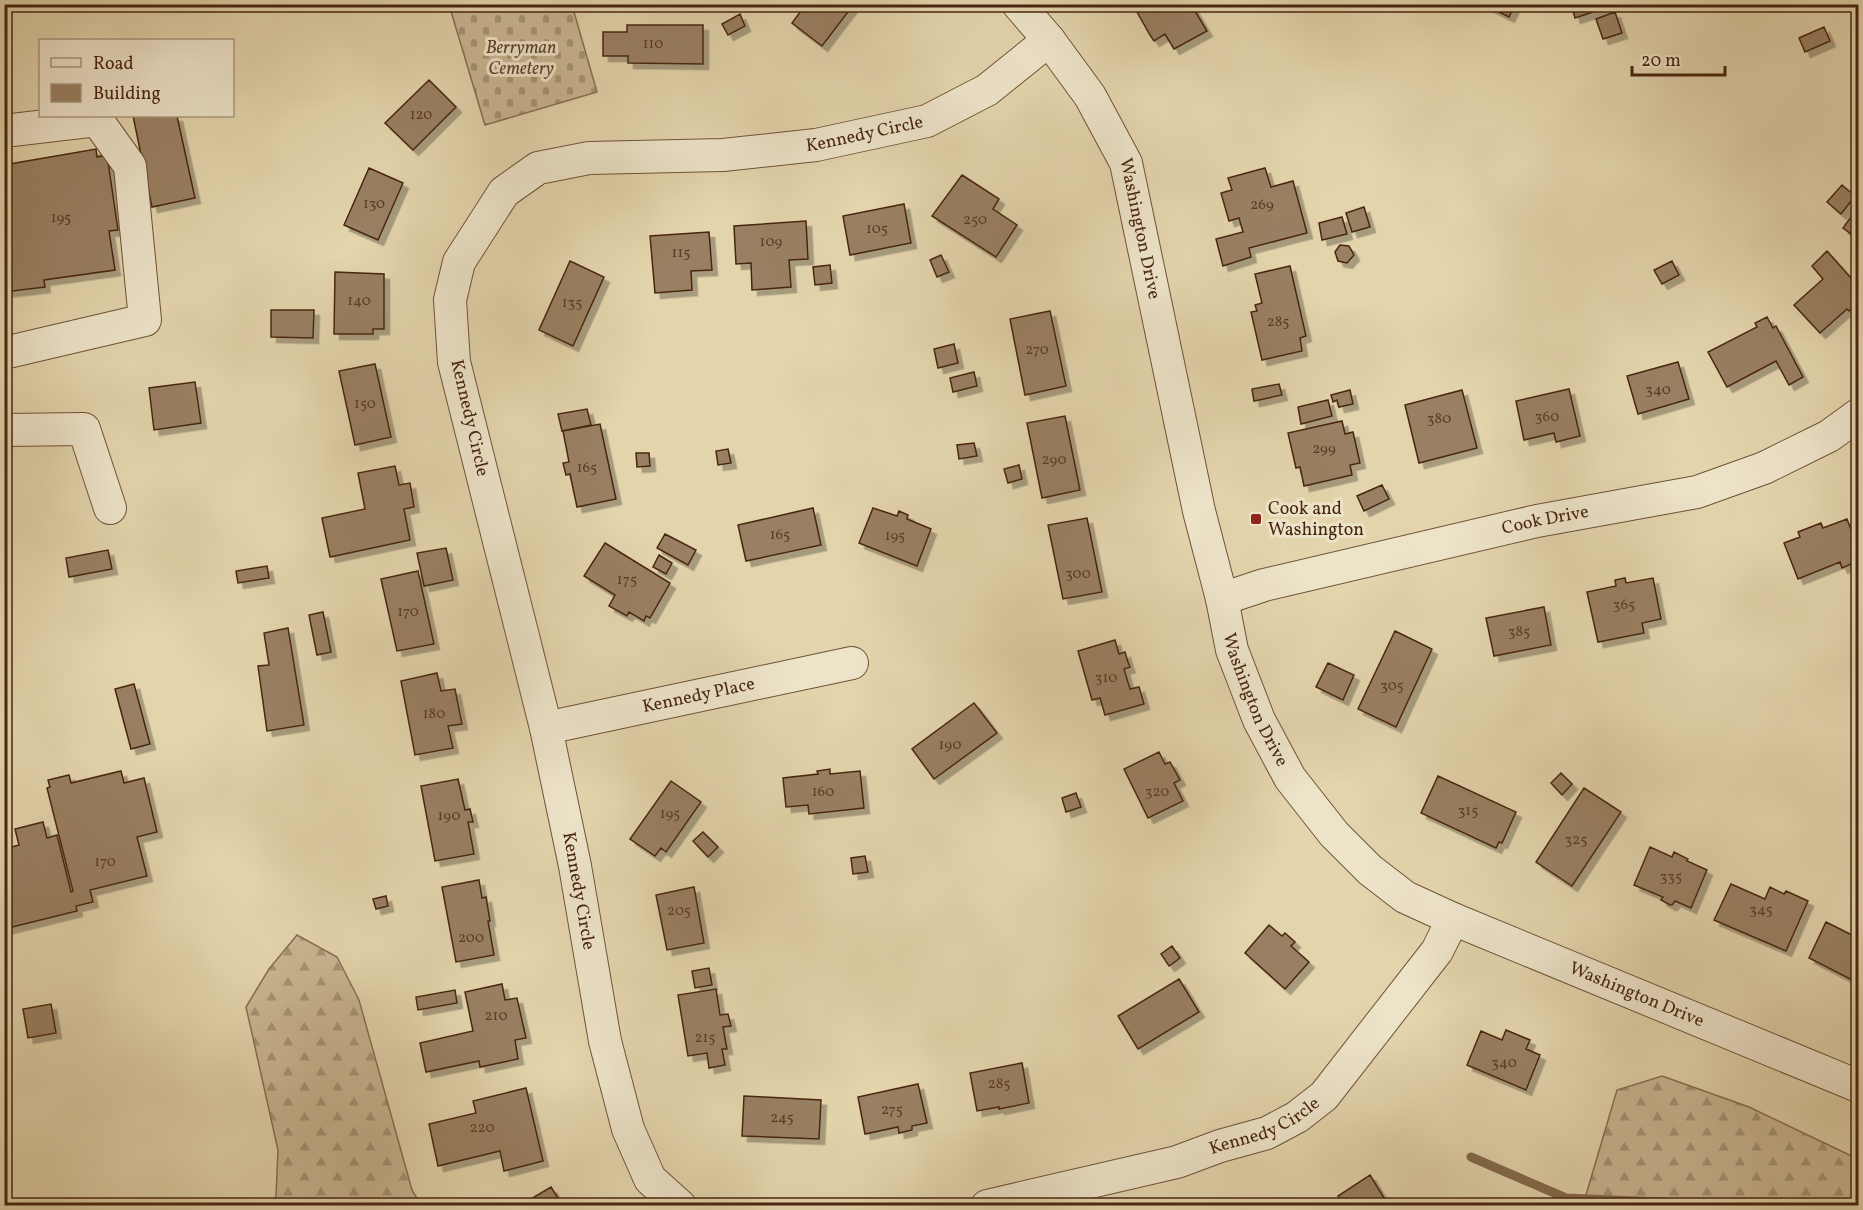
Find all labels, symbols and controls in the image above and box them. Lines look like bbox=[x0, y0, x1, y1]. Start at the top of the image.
house number: 110 bbox=[643, 34, 663, 55]
park label: Berryman Cemetery bbox=[486, 36, 556, 82]
legend bbox=[39, 39, 234, 117]
scale bar bbox=[1632, 39, 1725, 77]
text: 20 m bbox=[1641, 49, 1681, 74]
text: Road bbox=[93, 52, 134, 77]
text: Building bbox=[93, 82, 161, 107]
house number: 120 bbox=[410, 105, 432, 126]
street label: Kennedy Circle bbox=[805, 110, 925, 159]
street label: Washington Drive bbox=[1113, 156, 1167, 301]
house number: 130 bbox=[363, 194, 385, 215]
house number: 269 bbox=[1250, 195, 1274, 216]
house number: 195 bbox=[51, 208, 71, 229]
house number: 250 bbox=[963, 210, 987, 231]
house number: 105 bbox=[866, 219, 888, 240]
house number: 109 bbox=[760, 232, 783, 253]
house number: 115 bbox=[672, 243, 690, 264]
house number: 140 bbox=[347, 291, 371, 312]
house number: 135 bbox=[562, 293, 582, 314]
house number: 285 bbox=[1267, 312, 1289, 333]
house number: 270 bbox=[1025, 340, 1049, 361]
street label: Kennedy Circle bbox=[443, 357, 495, 479]
house number: 340 bbox=[1645, 380, 1671, 401]
house number: 150 bbox=[354, 394, 376, 415]
house number: 360 bbox=[1535, 407, 1559, 428]
house number: 380 bbox=[1427, 409, 1451, 430]
house number: 299 bbox=[1312, 439, 1336, 460]
house number: 290 bbox=[1041, 450, 1067, 471]
house number: 165 bbox=[577, 458, 597, 479]
place label: Cook and Washington bbox=[1268, 497, 1364, 543]
street label: Cook Drive bbox=[1499, 499, 1591, 541]
marker: Cook and Washington bbox=[1249, 512, 1263, 526]
house number: 165 bbox=[770, 525, 790, 546]
house number: 195 bbox=[885, 526, 905, 547]
house number: 300 bbox=[1065, 564, 1091, 585]
house number: 175 bbox=[617, 570, 637, 591]
house number: 365 bbox=[1613, 595, 1635, 616]
house number: 170 bbox=[397, 602, 419, 623]
house number: 385 bbox=[1508, 622, 1530, 643]
street label: Washington Drive bbox=[1216, 631, 1294, 771]
house number: 310 bbox=[1095, 668, 1117, 689]
street label: Kennedy Place bbox=[640, 671, 757, 720]
house number: 305 bbox=[1380, 676, 1404, 697]
house number: 180 bbox=[423, 704, 445, 725]
house number: 190 bbox=[939, 735, 961, 756]
house number: 160 bbox=[812, 782, 834, 803]
house number: 320 bbox=[1145, 782, 1169, 803]
house number: 315 bbox=[1458, 801, 1478, 822]
house number: 195 bbox=[660, 804, 680, 825]
house number: 190 bbox=[438, 806, 460, 827]
street label: Kennedy Circle bbox=[555, 830, 601, 952]
house number: 325 bbox=[1565, 830, 1587, 851]
house number: 170 bbox=[94, 852, 116, 873]
house number: 335 bbox=[1660, 867, 1682, 888]
house number: 345 bbox=[1749, 900, 1773, 921]
house number: 205 bbox=[667, 901, 691, 922]
house number: 200 bbox=[458, 928, 484, 949]
street label: Washington Drive bbox=[1565, 956, 1708, 1034]
house number: 210 bbox=[485, 1006, 507, 1027]
house number: 215 bbox=[694, 1028, 716, 1049]
house number: 340 bbox=[1491, 1053, 1517, 1074]
house number: 285 bbox=[988, 1074, 1010, 1095]
street label: Kennedy Circle bbox=[1206, 1091, 1325, 1161]
house number: 275 bbox=[881, 1100, 903, 1121]
house number: 245 bbox=[770, 1108, 794, 1129]
house number: 220 bbox=[470, 1118, 494, 1139]

